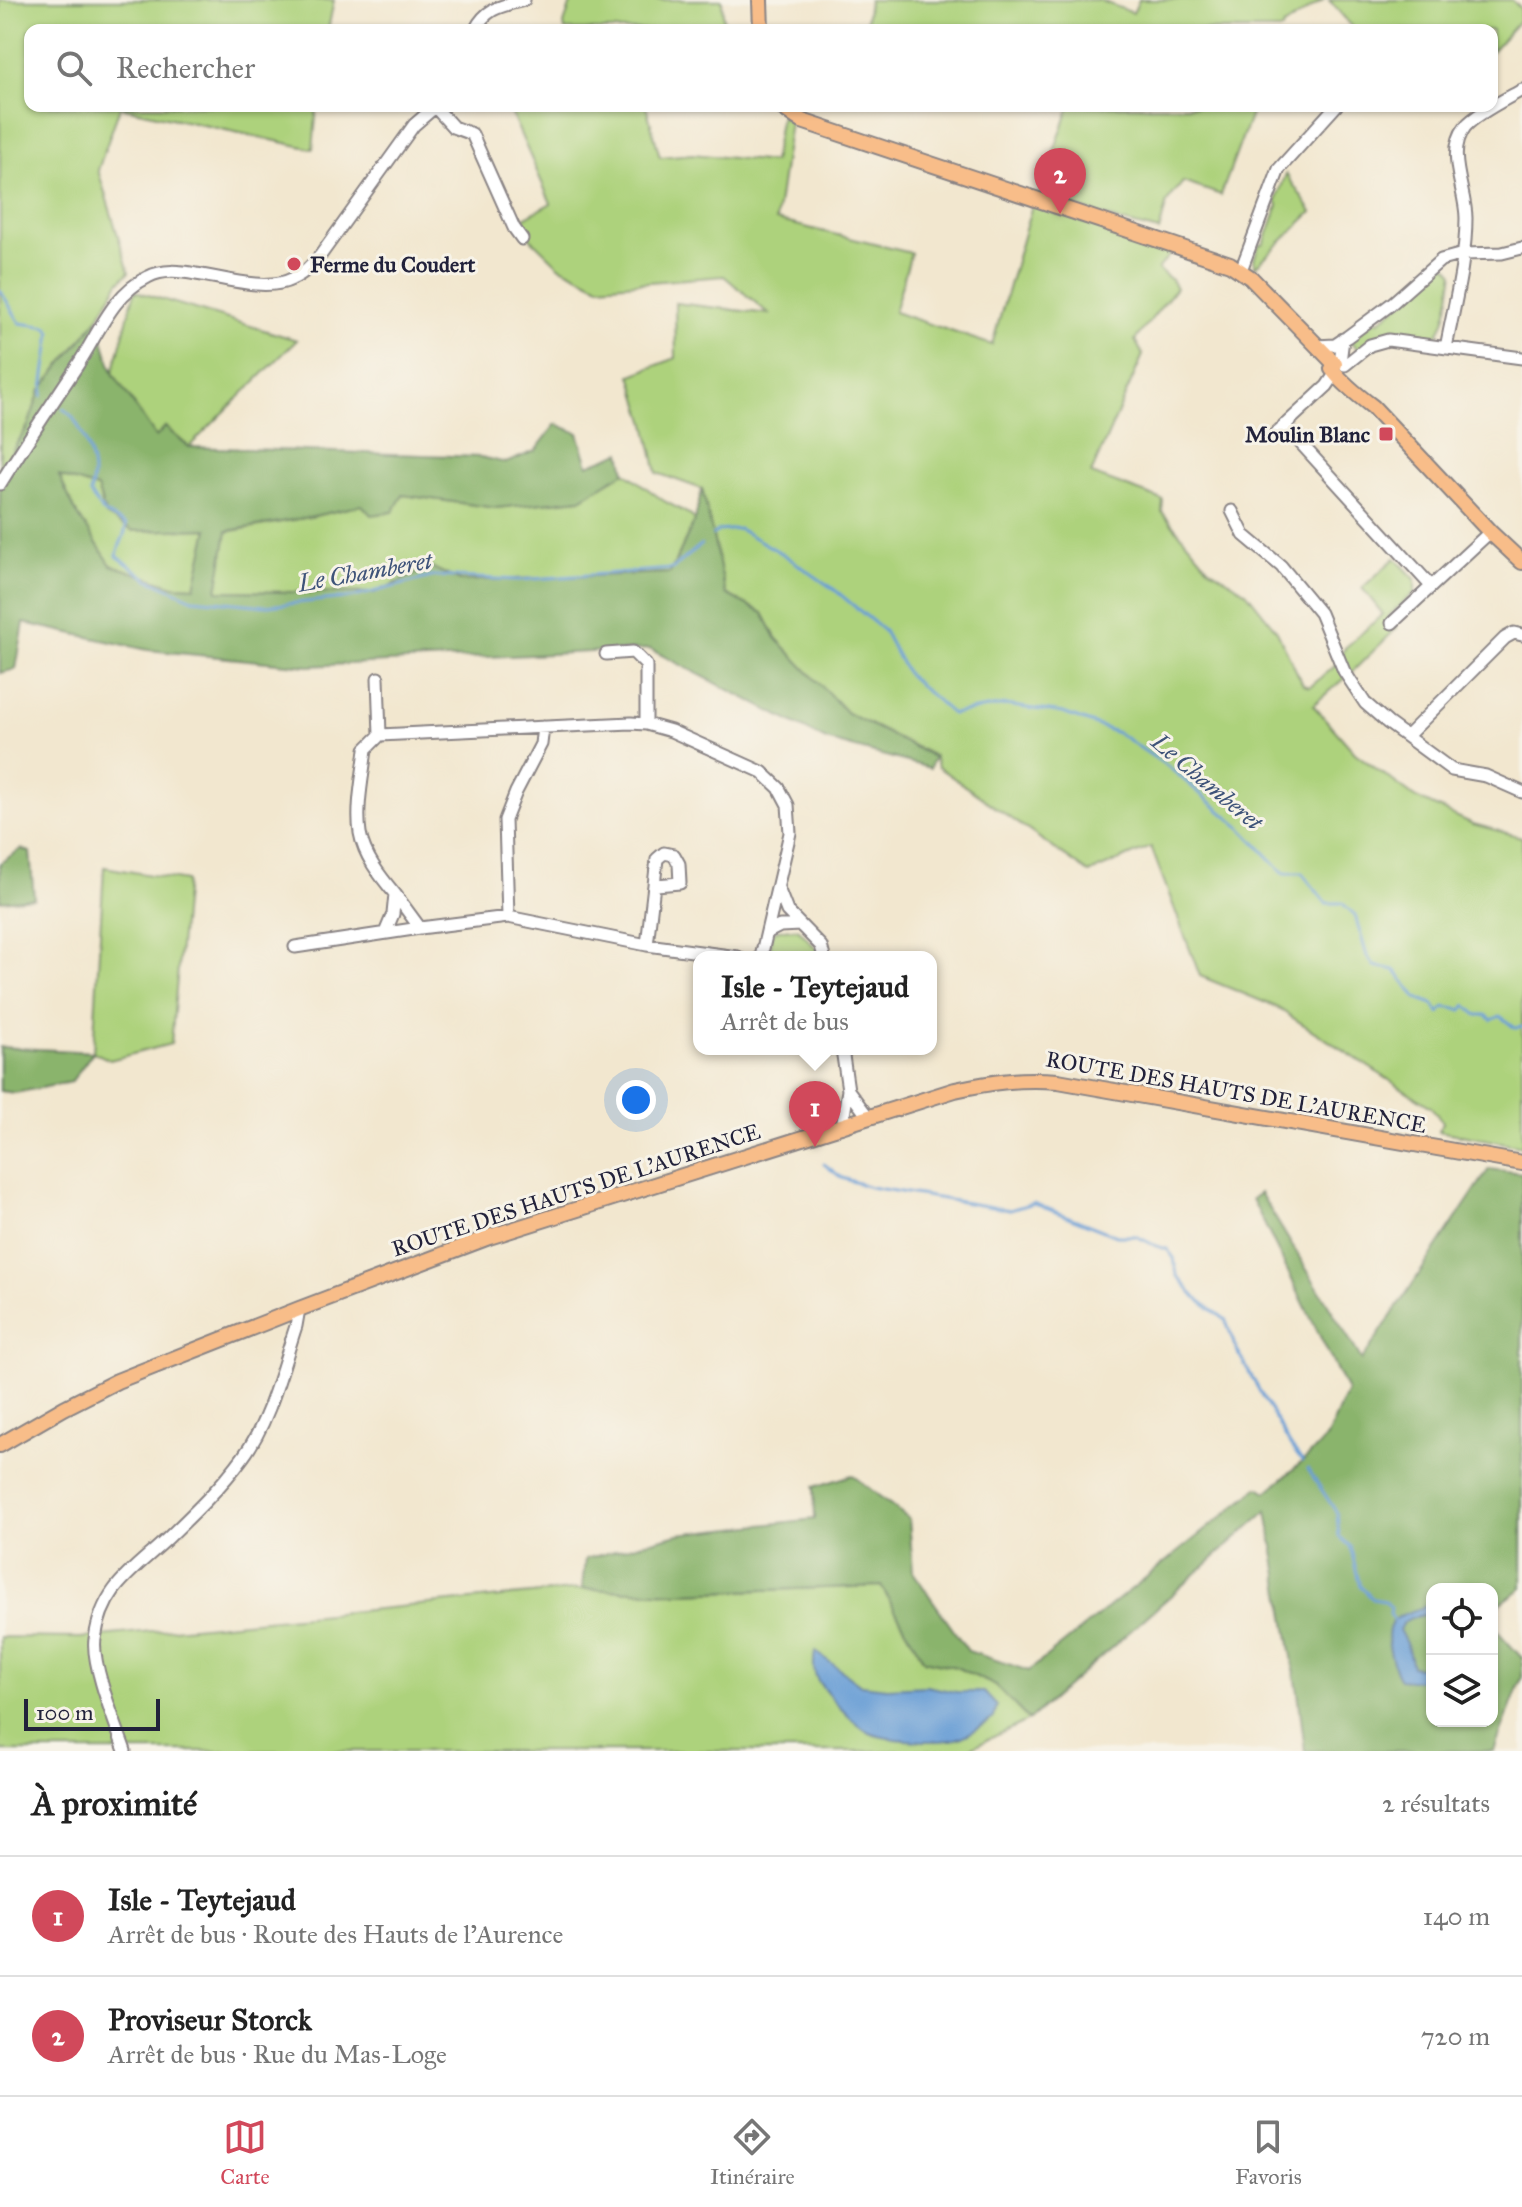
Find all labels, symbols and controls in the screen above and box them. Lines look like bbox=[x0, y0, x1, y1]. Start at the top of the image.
search box bbox=[24, 24, 1498, 112]
icon: search bbox=[52, 46, 96, 90]
text: Rechercher bbox=[116, 50, 255, 86]
pin: 2 bbox=[1034, 148, 1086, 214]
place label: Ferme du Coudert bbox=[310, 251, 476, 278]
marker: Ferme du Coudert bbox=[285, 255, 303, 273]
place label: Moulin Blanc bbox=[1245, 421, 1371, 448]
marker: Moulin Blanc bbox=[1377, 425, 1395, 443]
water label: Le Chamberet bbox=[295, 545, 436, 599]
water label: Le Chamberet bbox=[1145, 726, 1270, 838]
popup bbox=[693, 951, 937, 1055]
text: Isle - Teytejaud bbox=[721, 969, 909, 1005]
text: Arrêt de bus bbox=[721, 1005, 849, 1037]
street label: ROUTE DES HAUTS DE L'AURENCE bbox=[1044, 1045, 1429, 1139]
your location bbox=[616, 1080, 656, 1120]
pin: 1 bbox=[789, 1081, 841, 1147]
street label: ROUTE DES HAUTS DE L'AURENCE bbox=[388, 1117, 764, 1262]
map controls bbox=[1426, 1583, 1498, 1727]
button: locate bbox=[1426, 1583, 1498, 1655]
button: layers bbox=[1426, 1655, 1498, 1727]
scale bar bbox=[24, 1695, 160, 1731]
text: 100 m bbox=[36, 1699, 93, 1726]
text: À proximité bbox=[32, 1783, 197, 1824]
text: 2 résultats bbox=[1382, 1787, 1490, 1819]
text: Isle - Teytejaud bbox=[108, 1882, 296, 1918]
text: 1 bbox=[53, 1900, 63, 1932]
text: 140 m bbox=[1423, 1900, 1490, 1932]
text: Arrêt de bus · Route des Hauts de l'Aurence bbox=[108, 1918, 563, 1950]
text: Proviseur Storck bbox=[108, 2002, 312, 2038]
text: 2 bbox=[52, 2020, 64, 2052]
text: 720 m bbox=[1421, 2020, 1490, 2052]
text: Arrêt de bus · Rue du Mas-Loge bbox=[108, 2038, 447, 2070]
tab: Carte bbox=[220, 2115, 270, 2190]
tab: Itinéraire bbox=[710, 2115, 795, 2190]
tab: Favoris bbox=[1235, 2115, 1302, 2190]

